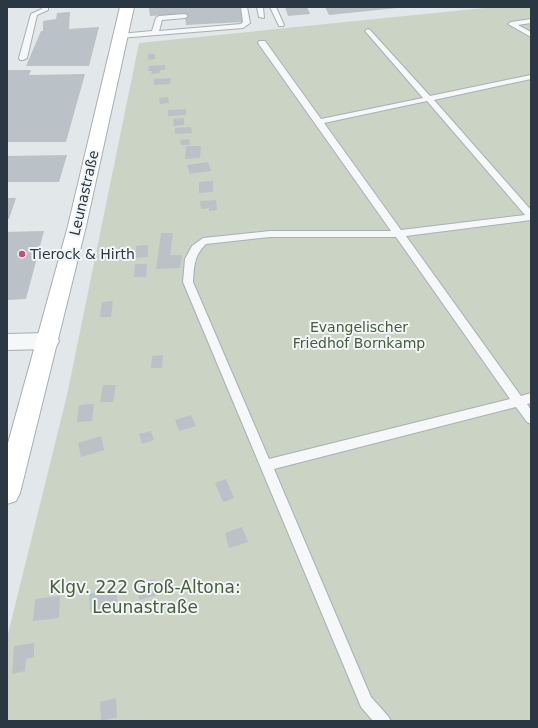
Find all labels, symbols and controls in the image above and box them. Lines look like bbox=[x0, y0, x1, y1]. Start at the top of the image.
street label: Leunastraße bbox=[66, 149, 102, 237]
place label: Tierock & Hirth bbox=[29, 246, 135, 262]
marker: Tierock & Hirth bbox=[17, 249, 27, 259]
park label: Evangelischer Friedhof Bornkamp bbox=[293, 319, 425, 351]
park label: Klgv. 222 Groß-Altona: Leunastraße bbox=[49, 577, 241, 617]

